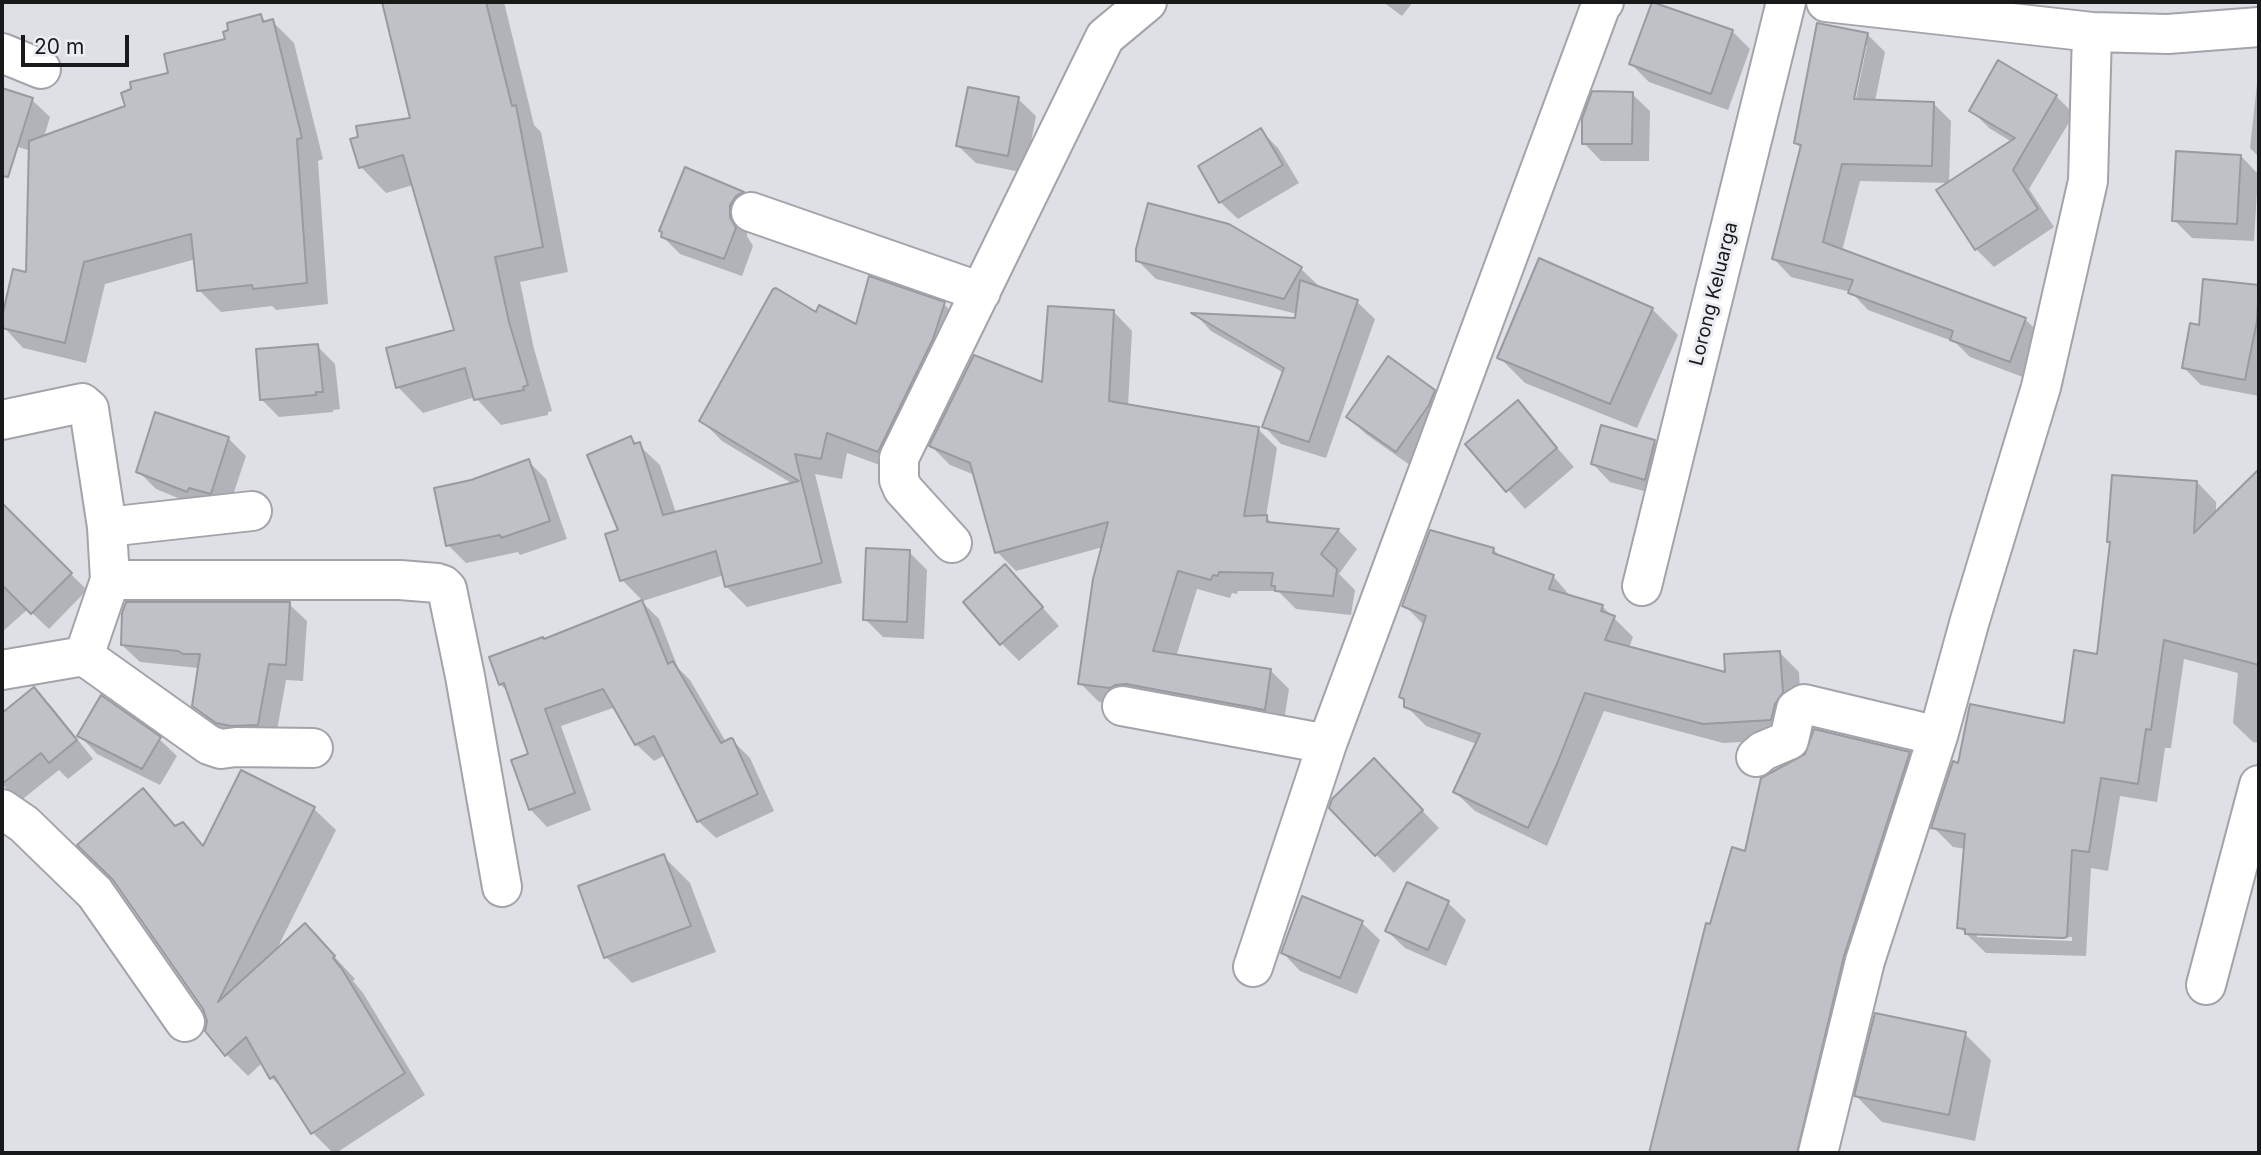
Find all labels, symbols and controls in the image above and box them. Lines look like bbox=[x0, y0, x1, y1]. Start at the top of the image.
scale bar bbox=[24, 21, 133, 65]
text: 20 m bbox=[34, 34, 84, 59]
street label: Lorong Keluarga bbox=[1685, 220, 1743, 368]

